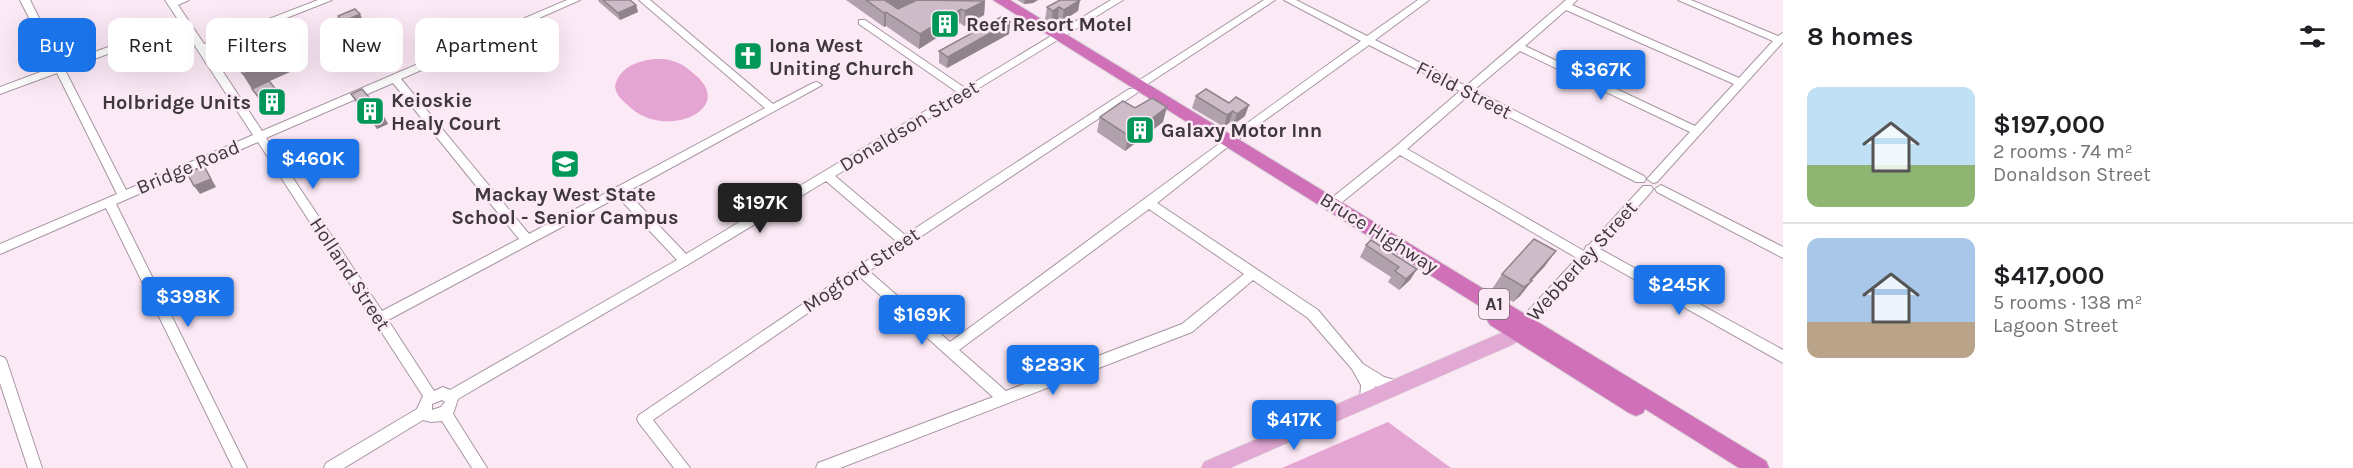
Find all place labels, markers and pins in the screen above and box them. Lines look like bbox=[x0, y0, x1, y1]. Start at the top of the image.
building icon: Reef Resort Motel bbox=[929, 8, 961, 40]
place label: Reef Resort Motel bbox=[966, 13, 1132, 36]
place label: Iona West Uniting Church bbox=[769, 34, 914, 80]
church icon: Iona West Uniting Church bbox=[732, 40, 764, 72]
pin: $367K bbox=[1559, 50, 1643, 101]
building icon: Holbridge Units bbox=[256, 86, 288, 118]
place label: Keioskie Healy Court bbox=[391, 89, 501, 135]
place label: Holbridge Units bbox=[102, 91, 251, 114]
building icon: Keioskie Healy Court bbox=[354, 95, 386, 127]
building icon: Galaxy Motor Inn bbox=[1124, 114, 1156, 146]
place label: Galaxy Motor Inn bbox=[1161, 119, 1322, 142]
pin: $460K bbox=[271, 139, 355, 190]
school or university icon: Mackay West State School - Senior Campus bbox=[549, 148, 581, 180]
place label: Mackay West State School - Senior Campus bbox=[451, 183, 679, 229]
pin: $197K bbox=[718, 183, 802, 234]
pin: $245K bbox=[1637, 265, 1721, 316]
pin: $398K bbox=[146, 277, 230, 328]
pin: $169K bbox=[880, 295, 964, 346]
pin: $283K bbox=[1011, 345, 1095, 396]
pin: $417K bbox=[1252, 400, 1336, 451]

